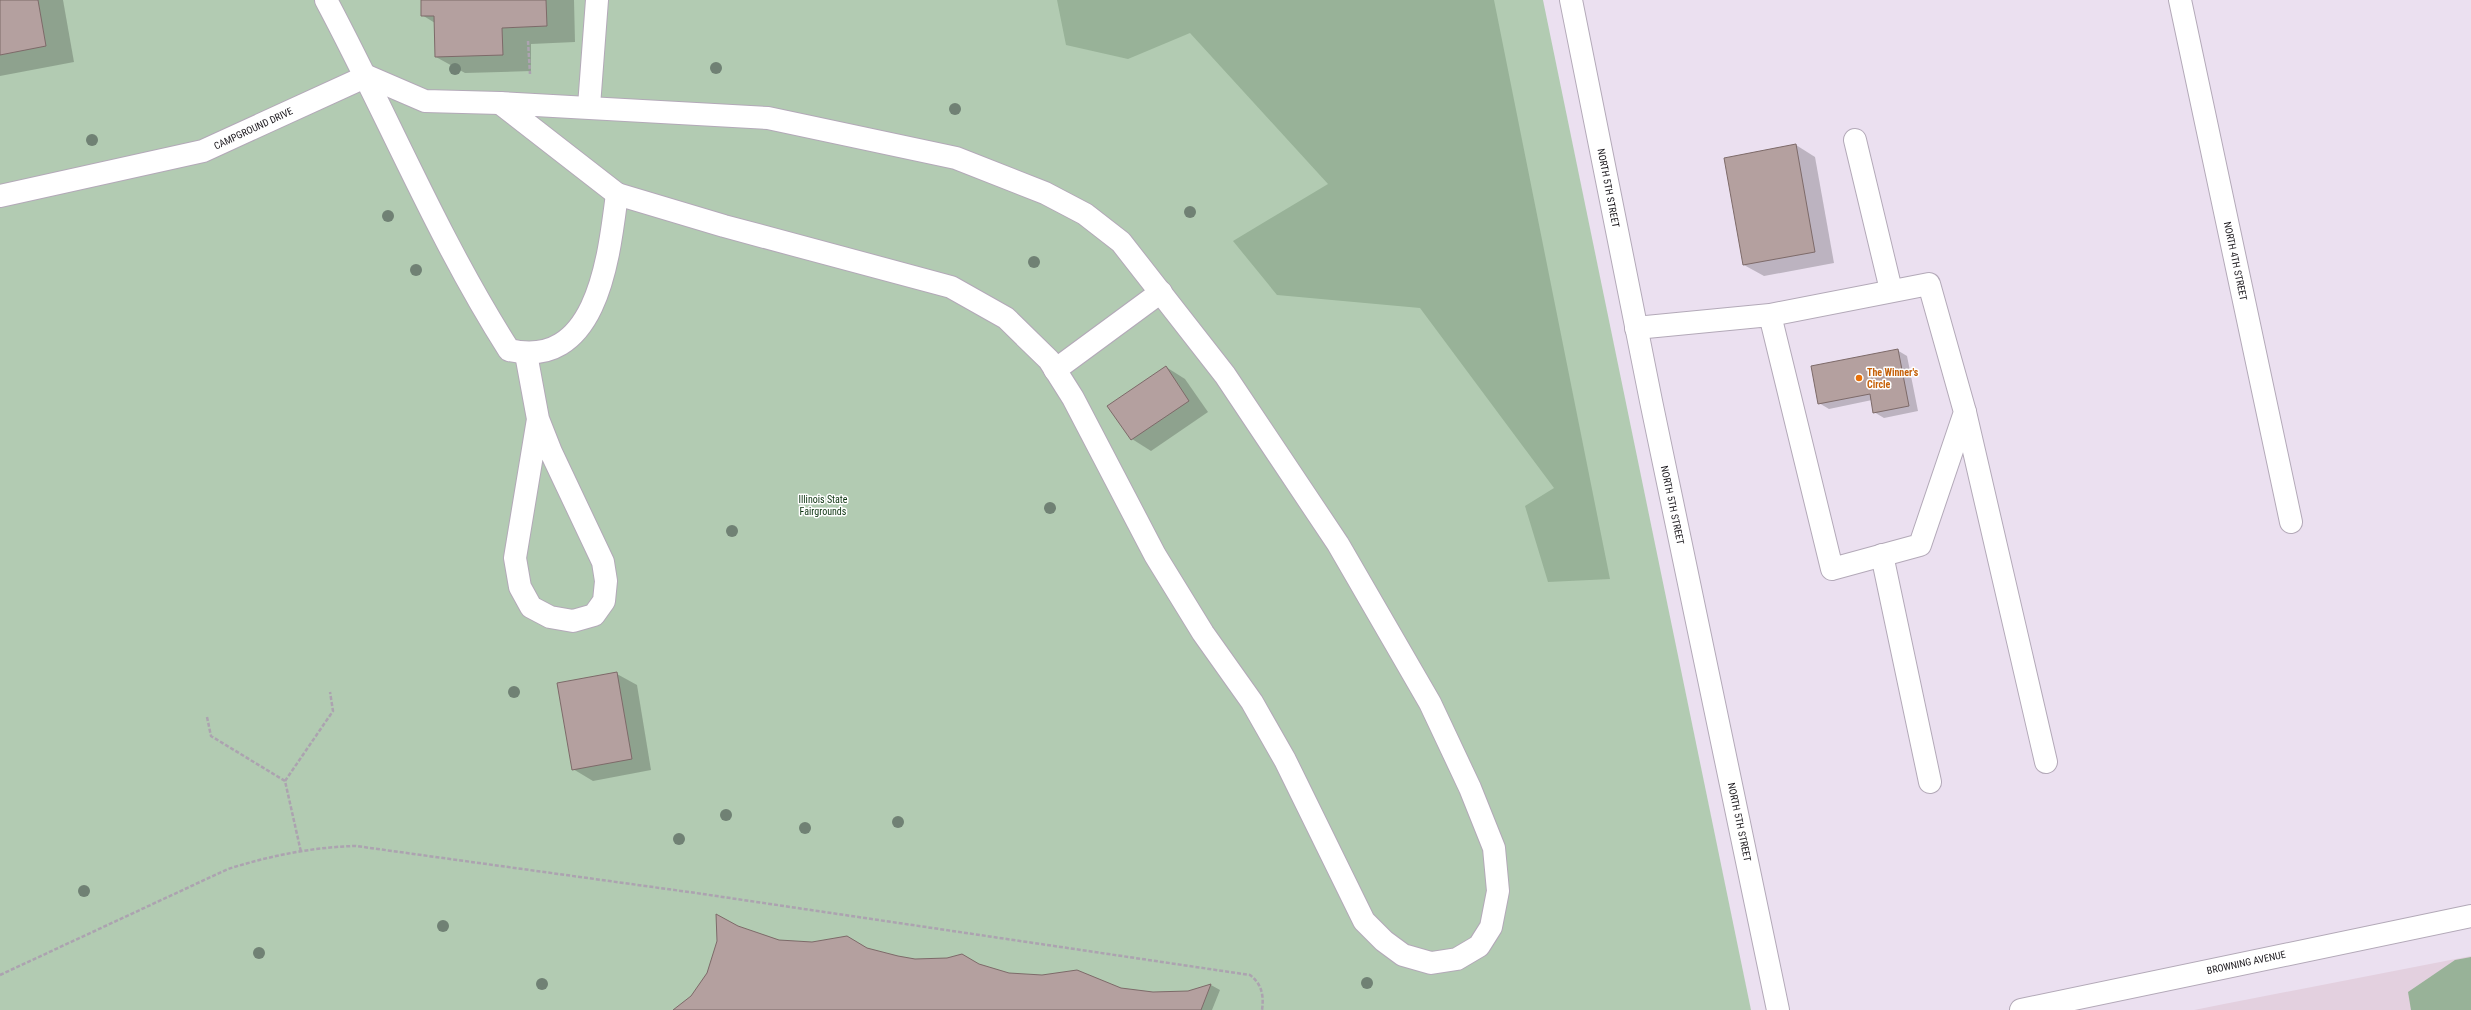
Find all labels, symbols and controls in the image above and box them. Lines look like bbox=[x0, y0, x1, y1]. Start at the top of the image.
street label: CAMPGROUND DRIVE bbox=[212, 105, 294, 152]
street label: NORTH 5TH STREET bbox=[1595, 148, 1622, 229]
street label: NORTH 4TH STREET bbox=[2222, 221, 2249, 302]
place label: The Winner's Circle bbox=[1867, 367, 1919, 390]
marker: The Winner's Circle bbox=[1854, 373, 1864, 383]
street label: NORTH 5TH STREET bbox=[1659, 465, 1686, 546]
park label: Illinois State Fairgrounds bbox=[799, 494, 848, 517]
street label: NORTH 5TH STREET bbox=[1726, 782, 1753, 863]
street label: BROWNING AVENUE bbox=[2206, 949, 2286, 976]

